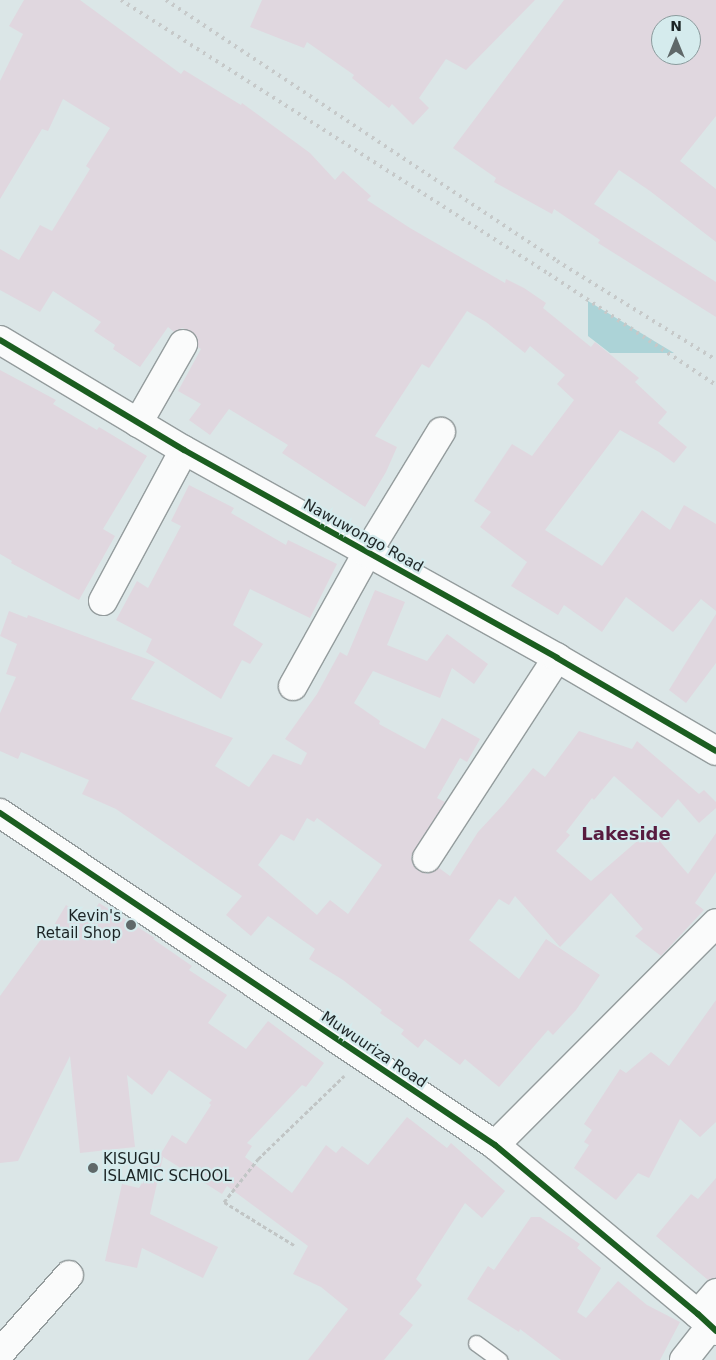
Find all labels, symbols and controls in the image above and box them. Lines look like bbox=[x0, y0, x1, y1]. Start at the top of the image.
north arrow bbox=[651, 15, 701, 65]
text: N bbox=[670, 18, 682, 34]
street label: Nawuwongo Road bbox=[300, 496, 426, 576]
district label: Lakeside bbox=[581, 823, 671, 845]
place label: Kevin's Retail Shop bbox=[36, 907, 121, 942]
marker: Kevin's Retail Shop bbox=[125, 919, 137, 931]
street label: Muwuuriza Road bbox=[318, 1008, 430, 1092]
place label: KISUGU ISLAMIC SCHOOL bbox=[103, 1150, 232, 1185]
marker: KISUGU ISLAMIC SCHOOL bbox=[87, 1162, 99, 1174]

